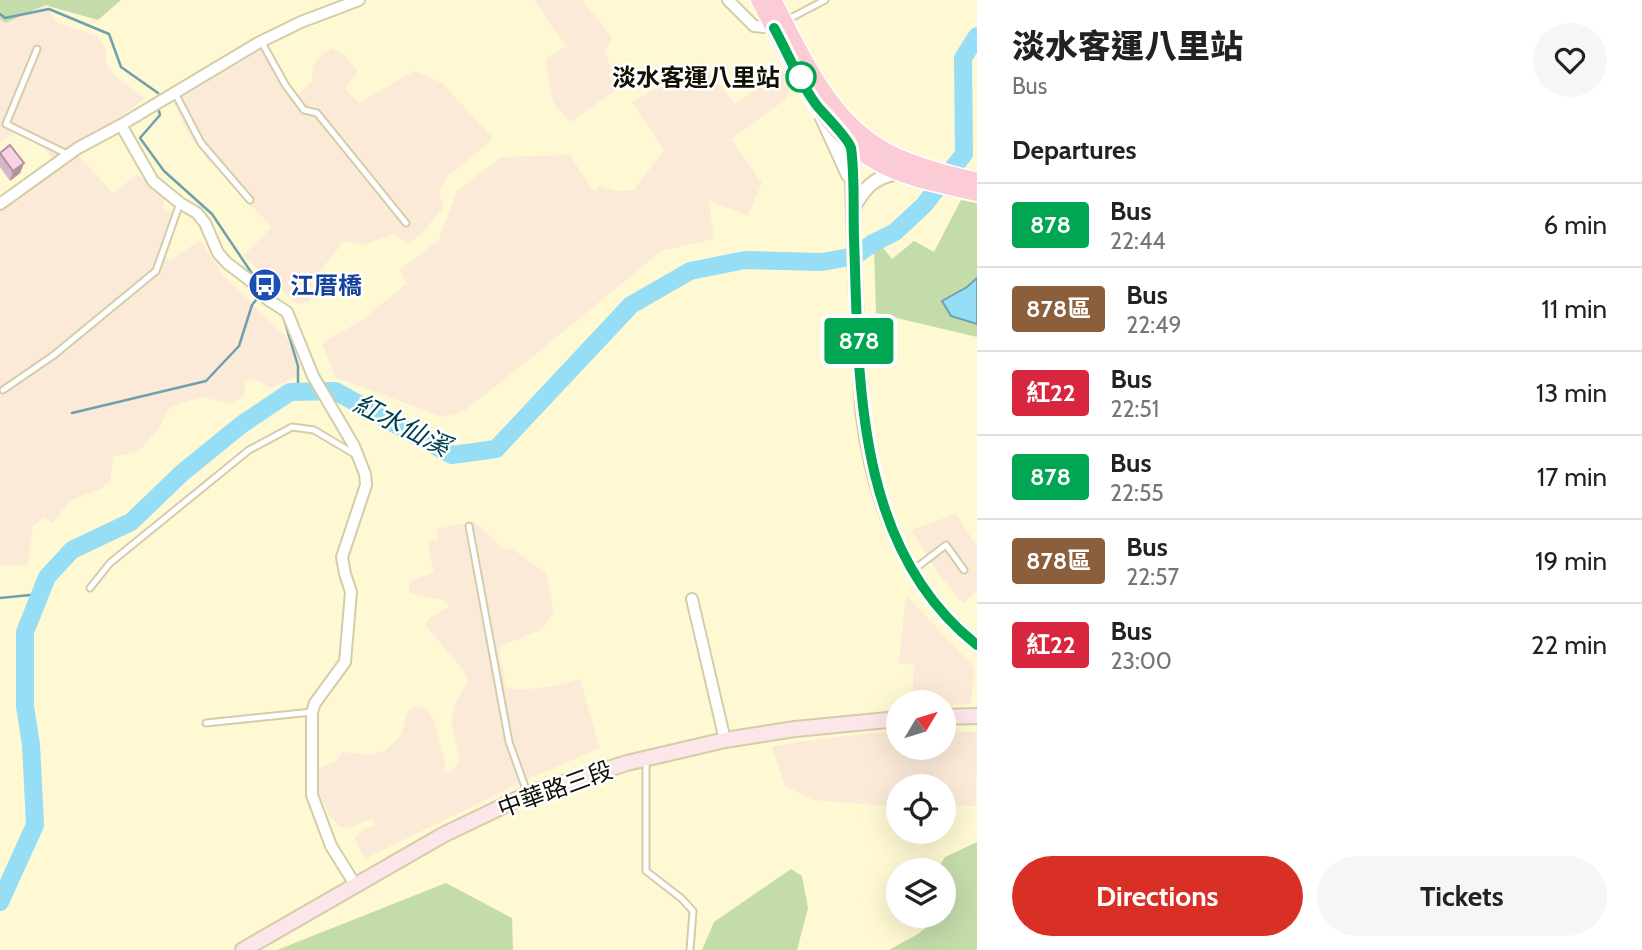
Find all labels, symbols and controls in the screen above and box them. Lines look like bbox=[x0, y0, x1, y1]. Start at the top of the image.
button: heart bbox=[1533, 23, 1607, 97]
text: 淡水客運八里站 bbox=[1012, 26, 1243, 66]
marker: 淡水客運八里站 bbox=[786, 62, 816, 92]
place label: 淡水客運八里站 bbox=[612, 63, 780, 92]
text: Bus bbox=[1012, 72, 1047, 100]
text: Departures bbox=[1012, 134, 1136, 166]
text: Bus bbox=[1110, 195, 1151, 227]
text: 6 min bbox=[1544, 209, 1607, 241]
text: 878 bbox=[1030, 210, 1071, 239]
text: 22:44 bbox=[1110, 227, 1165, 255]
bus stop icon: 江厝橋 bbox=[246, 266, 284, 304]
place label: 江厝橋 bbox=[290, 271, 362, 300]
text: Bus bbox=[1126, 279, 1168, 311]
text: 11 min bbox=[1541, 293, 1607, 325]
text: 878區 bbox=[1026, 294, 1091, 323]
text: 22:49 bbox=[1126, 311, 1181, 339]
line badge: 878 bbox=[819, 318, 899, 364]
text: 878 bbox=[838, 326, 880, 355]
text: Bus bbox=[1110, 363, 1152, 395]
text: 13 min bbox=[1536, 377, 1607, 409]
text: 紅22 bbox=[1026, 378, 1075, 407]
water label: 紅水仙溪 bbox=[348, 387, 459, 465]
text: 22:51 bbox=[1110, 395, 1159, 423]
text: Bus bbox=[1110, 447, 1151, 479]
text: 17 min bbox=[1537, 461, 1607, 493]
text: 878 bbox=[1030, 462, 1071, 491]
text: 22:55 bbox=[1110, 479, 1164, 507]
text: Bus bbox=[1126, 531, 1168, 563]
text: 19 min bbox=[1535, 545, 1607, 577]
text: 878區 bbox=[1026, 546, 1091, 575]
text: 22:57 bbox=[1126, 563, 1179, 591]
text: Bus bbox=[1110, 615, 1152, 647]
text: 22 min bbox=[1531, 629, 1607, 661]
text: 紅22 bbox=[1026, 630, 1075, 659]
text: 23:00 bbox=[1110, 647, 1172, 675]
north arrow bbox=[886, 690, 956, 760]
map controls bbox=[886, 690, 956, 928]
street label: 中華路三段 bbox=[494, 755, 616, 823]
button: locate bbox=[886, 774, 956, 844]
button: Directions bbox=[1012, 856, 1303, 936]
button: Tickets bbox=[1317, 856, 1607, 936]
button: layers bbox=[886, 858, 956, 928]

